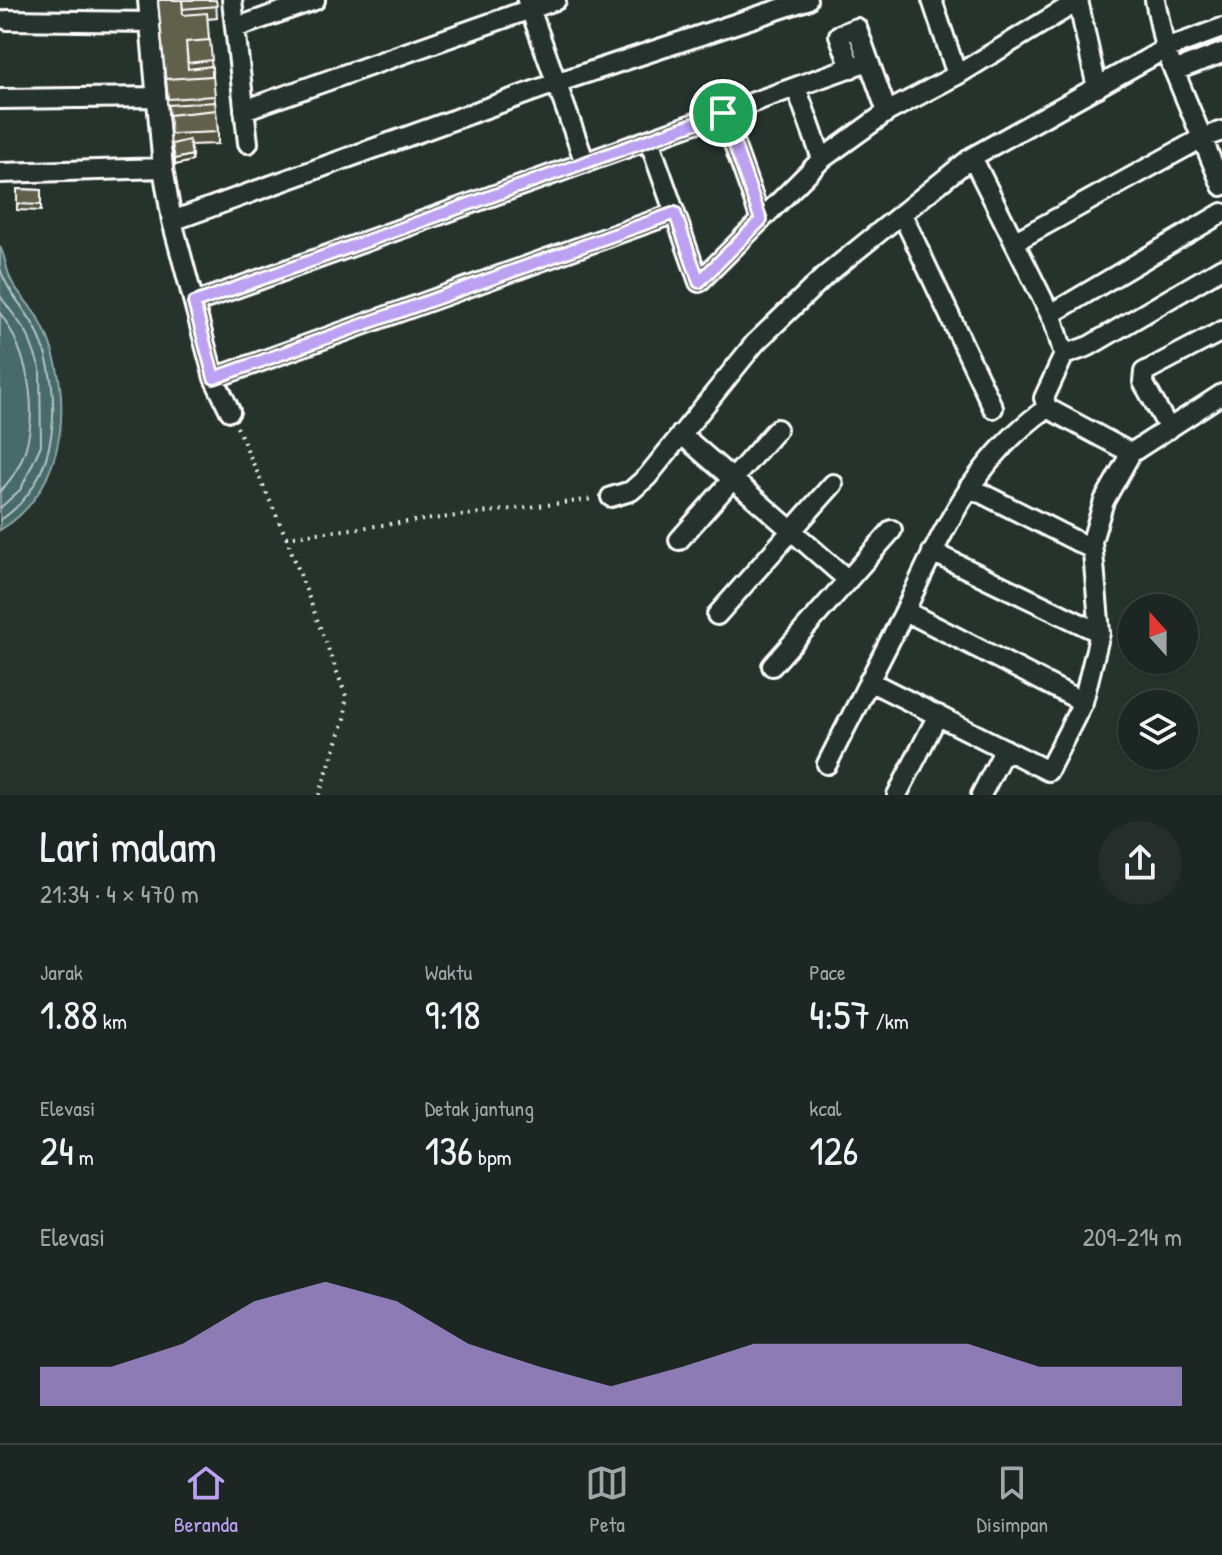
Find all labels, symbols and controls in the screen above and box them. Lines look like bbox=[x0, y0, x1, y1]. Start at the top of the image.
pin bbox=[689, 79, 757, 147]
icon: arrive bbox=[701, 91, 745, 135]
north arrow bbox=[1118, 594, 1198, 674]
map controls bbox=[1118, 594, 1198, 770]
button: layers bbox=[1118, 690, 1198, 770]
text: Lari malam bbox=[40, 816, 217, 876]
button: share bbox=[1098, 821, 1182, 905]
text: 21:34 · 4 × 470 m bbox=[40, 876, 199, 911]
text: Jarak bbox=[40, 957, 83, 987]
text: Waktu bbox=[425, 957, 472, 987]
text: Pace bbox=[809, 957, 846, 987]
text: 1.88 bbox=[40, 987, 98, 1041]
text: 9:18 bbox=[425, 987, 480, 1041]
text: 4:57 bbox=[809, 987, 870, 1041]
text: km bbox=[98, 1006, 127, 1036]
text: /km bbox=[870, 1006, 909, 1036]
text: Elevasi bbox=[40, 1093, 95, 1123]
text: Detak jantung bbox=[425, 1093, 534, 1123]
text: kcal bbox=[809, 1093, 841, 1123]
text: 24 bbox=[40, 1123, 74, 1177]
text: 136 bbox=[425, 1123, 473, 1177]
text: 126 bbox=[809, 1123, 859, 1177]
text: m bbox=[74, 1142, 94, 1172]
text: bpm bbox=[473, 1142, 512, 1172]
text: Elevasi bbox=[40, 1219, 105, 1254]
text: 209–214 m bbox=[1083, 1219, 1182, 1254]
tab: Beranda bbox=[174, 1461, 238, 1539]
tab: Peta bbox=[585, 1461, 629, 1539]
tab: Disimpan bbox=[977, 1461, 1048, 1539]

